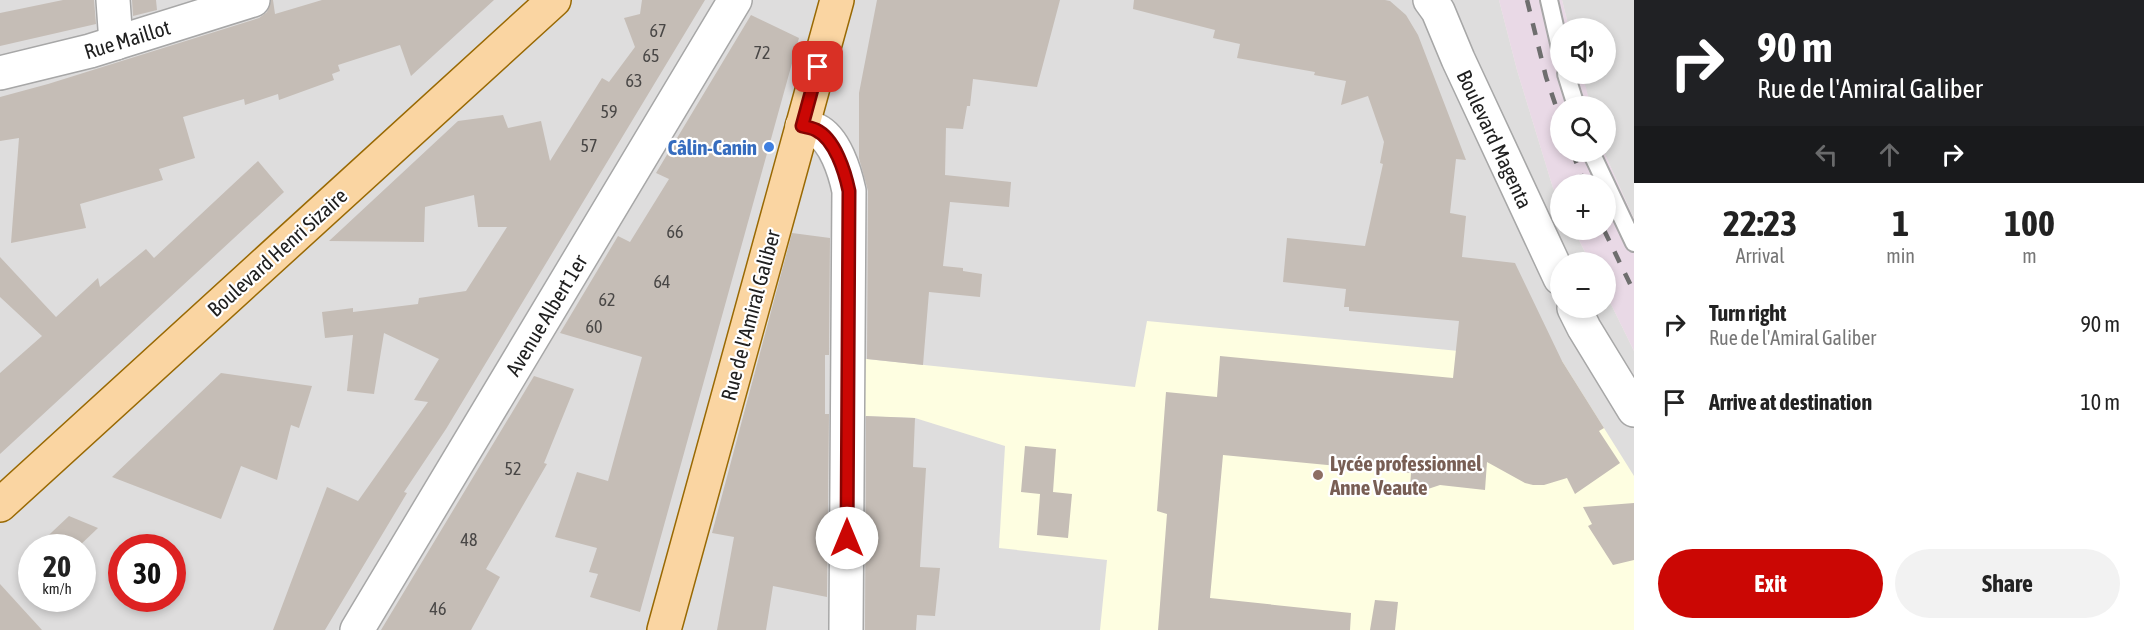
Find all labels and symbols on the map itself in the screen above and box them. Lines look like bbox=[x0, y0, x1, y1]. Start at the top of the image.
street label: Rue Maillot bbox=[81, 15, 173, 63]
house number: 67 bbox=[650, 20, 666, 41]
pin bbox=[792, 41, 843, 92]
house number: 72 bbox=[754, 42, 770, 63]
house number: 65 bbox=[643, 45, 659, 66]
street label: Boulevard Magenta bbox=[1452, 66, 1538, 212]
house number: 63 bbox=[626, 70, 642, 91]
house number: 59 bbox=[601, 101, 617, 122]
house number: 57 bbox=[581, 135, 597, 156]
place label: Câlin-Canin bbox=[668, 135, 757, 159]
marker: Câlin-Canin bbox=[762, 140, 776, 154]
street label: Boulevard Henri Sizaire bbox=[202, 183, 352, 321]
house number: 66 bbox=[667, 221, 683, 242]
street label: Rue de l'Amiral Galiber bbox=[716, 226, 785, 403]
street label: Avenue Albert 1er bbox=[500, 249, 592, 380]
house number: 64 bbox=[654, 271, 670, 292]
house number: 62 bbox=[599, 289, 615, 310]
house number: 60 bbox=[586, 316, 602, 337]
place label: Lycée professionnel Anne Veaute bbox=[1329, 451, 1482, 499]
house number: 52 bbox=[505, 458, 521, 479]
marker: Lycée professionnel Anne Veaute bbox=[1311, 468, 1325, 482]
position arrow bbox=[815, 506, 879, 570]
house number: 48 bbox=[461, 529, 477, 550]
speed limit sign: 30 bbox=[108, 534, 186, 612]
house number: 46 bbox=[430, 598, 446, 619]

